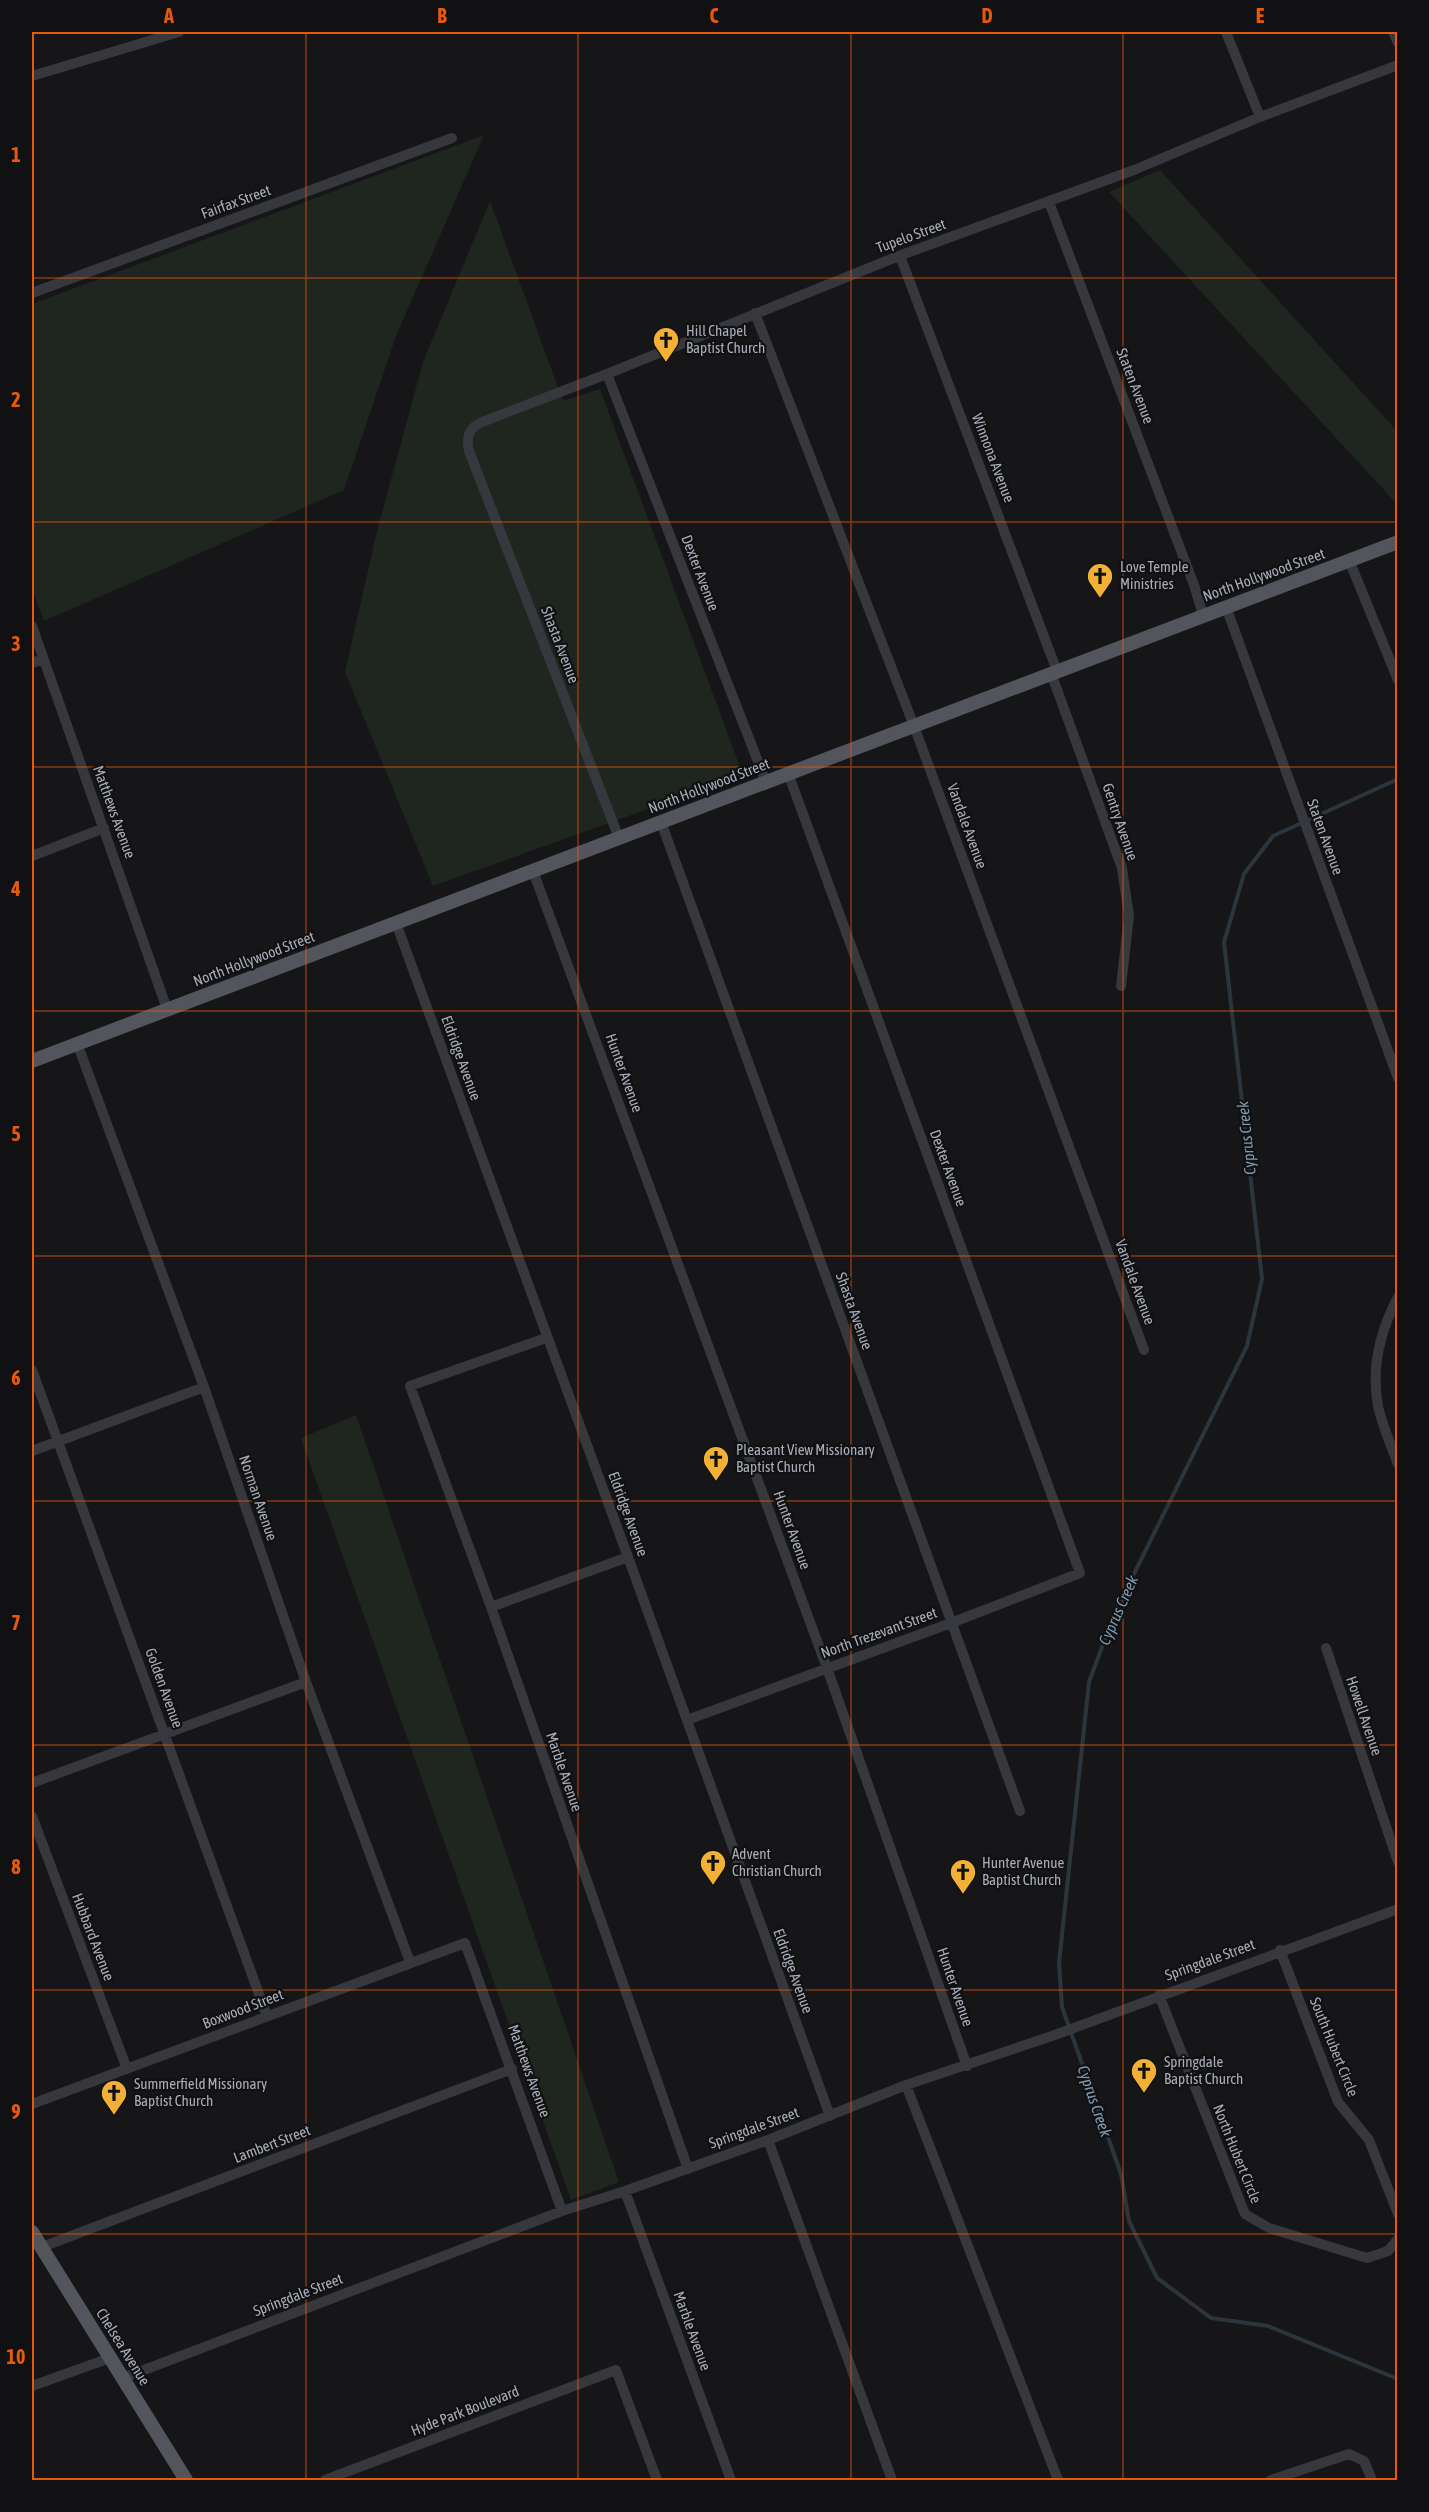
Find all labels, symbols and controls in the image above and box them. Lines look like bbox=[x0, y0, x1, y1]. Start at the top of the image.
text: A bbox=[163, 4, 174, 27]
text: B bbox=[437, 4, 447, 27]
text: C bbox=[710, 4, 719, 27]
text: D bbox=[981, 4, 993, 27]
text: E bbox=[1256, 4, 1265, 27]
text: 1 bbox=[11, 143, 21, 166]
street label: Fairfax Street bbox=[199, 181, 273, 222]
street label: Tupelo Street bbox=[874, 215, 948, 256]
place label: Hill Chapel Baptist Church bbox=[686, 322, 765, 356]
church icon: Hill Chapel Baptist Church bbox=[651, 325, 681, 363]
street label: Staten Avenue bbox=[1113, 346, 1158, 426]
text: 2 bbox=[11, 388, 21, 411]
street label: Winnona Avenue bbox=[969, 411, 1018, 505]
street label: Dexter Avenue bbox=[678, 532, 723, 613]
street label: North Hollywood Street bbox=[1201, 545, 1327, 605]
place label: Love Temple Ministries bbox=[1120, 558, 1189, 592]
church icon: Love Temple Ministries bbox=[1085, 561, 1115, 599]
street label: Shasta Avenue bbox=[538, 604, 583, 686]
text: 3 bbox=[11, 632, 21, 655]
street label: North Hollywood Street bbox=[646, 755, 772, 817]
street label: Matthews Avenue bbox=[90, 763, 139, 861]
street label: Vandale Avenue bbox=[944, 781, 991, 871]
street label: Gentry Avenue bbox=[1099, 781, 1142, 863]
street label: Staten Avenue bbox=[1304, 797, 1347, 877]
text: 4 bbox=[10, 877, 21, 900]
street label: North Hollywood Street bbox=[191, 928, 317, 990]
street label: Eldridge Avenue bbox=[438, 1013, 485, 1103]
street label: Hunter Avenue bbox=[602, 1031, 647, 1115]
water label: Cyprus Creek bbox=[1233, 1099, 1260, 1176]
text: 5 bbox=[11, 1122, 21, 1145]
street label: Dexter Avenue bbox=[927, 1127, 970, 1209]
street label: Vandale Avenue bbox=[1112, 1237, 1159, 1327]
street label: Shasta Avenue bbox=[833, 1270, 876, 1352]
text: 6 bbox=[11, 1366, 21, 1389]
place label: Pleasant View Missionary Baptist Church bbox=[736, 1441, 875, 1475]
church icon: Pleasant View Missionary Baptist Church bbox=[701, 1444, 731, 1482]
street label: Norman Avenue bbox=[236, 1453, 281, 1543]
street label: Eldridge Avenue bbox=[605, 1469, 652, 1559]
street label: Hunter Avenue bbox=[770, 1488, 815, 1572]
water label: Cyprus Creek bbox=[1095, 1572, 1143, 1648]
street label: North Trezevant Street bbox=[818, 1604, 939, 1661]
text: 7 bbox=[11, 1611, 21, 1634]
street label: Golden Avenue bbox=[142, 1646, 187, 1730]
street label: Howell Avenue bbox=[1343, 1674, 1386, 1758]
street label: Marble Avenue bbox=[543, 1730, 586, 1814]
place label: Advent Christian Church bbox=[732, 1845, 822, 1879]
church icon: Advent Christian Church bbox=[698, 1848, 728, 1886]
place label: Hunter Avenue Baptist Church bbox=[982, 1854, 1064, 1888]
text: 8 bbox=[11, 1855, 21, 1878]
church icon: Hunter Avenue Baptist Church bbox=[948, 1857, 978, 1895]
street label: Hubbard Avenue bbox=[69, 1891, 118, 1983]
street label: Eldridge Avenue bbox=[770, 1926, 817, 2016]
street label: Springdale Street bbox=[1163, 1935, 1257, 1984]
street label: Hunter Avenue bbox=[934, 1945, 977, 2029]
street label: Boxwood Street bbox=[200, 1985, 286, 2032]
street label: South Hubert Circle bbox=[1307, 1995, 1362, 2099]
street label: Matthews Avenue bbox=[505, 2022, 554, 2120]
place label: Springdale Baptist Church bbox=[1164, 2053, 1243, 2087]
church icon: Springdale Baptist Church bbox=[1129, 2056, 1159, 2094]
water label: Cyprus Creek bbox=[1073, 2063, 1116, 2140]
place label: Summerfield Missionary Baptist Church bbox=[134, 2075, 267, 2109]
church icon: Summerfield Missionary Baptist Church bbox=[99, 2078, 129, 2116]
text: 9 bbox=[11, 2100, 21, 2123]
street label: North Hubert Circle bbox=[1210, 2102, 1265, 2206]
street label: Springdale Street bbox=[707, 2103, 801, 2152]
street label: Lambert Street bbox=[231, 2121, 313, 2166]
street label: Springdale Street bbox=[251, 2270, 345, 2319]
street label: Marble Avenue bbox=[670, 2289, 715, 2373]
street label: Chelsea Avenue bbox=[93, 2305, 154, 2388]
text: 10 bbox=[7, 2345, 25, 2368]
street label: Hyde Park Boulevard bbox=[408, 2382, 521, 2439]

